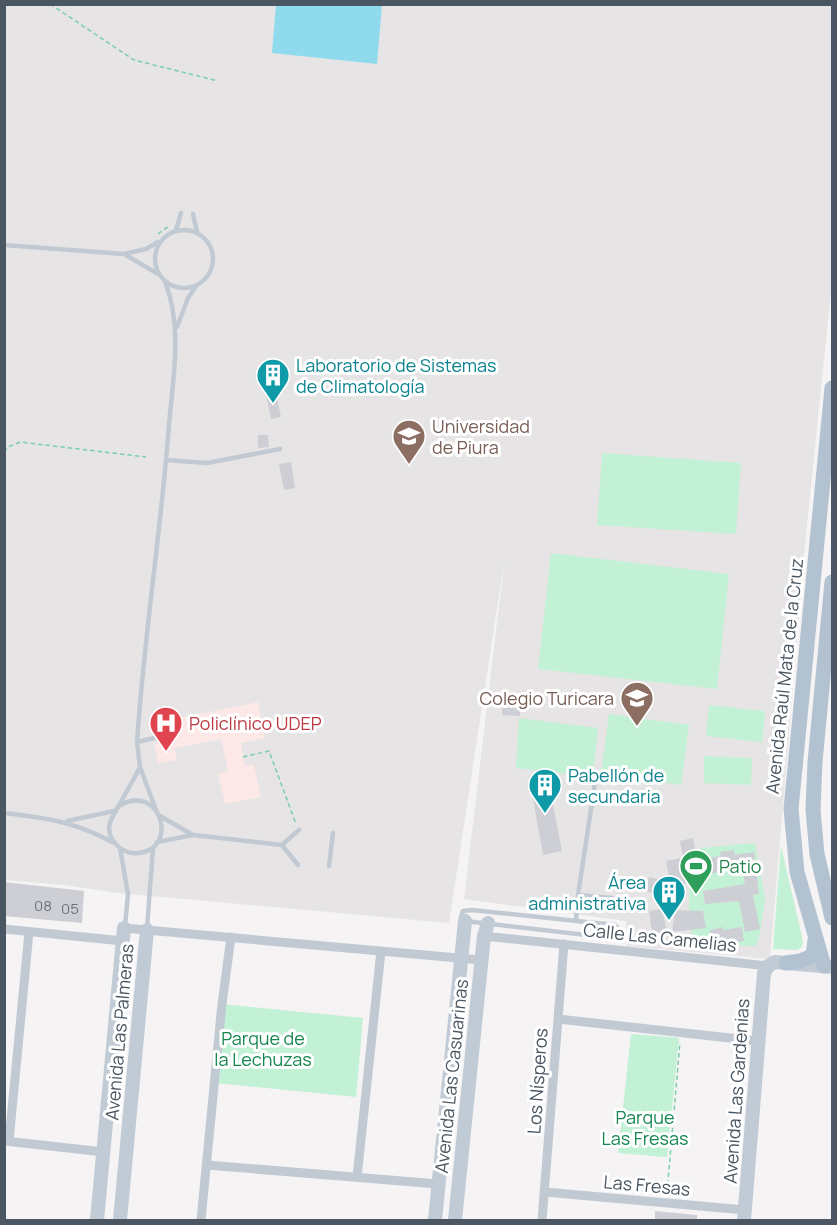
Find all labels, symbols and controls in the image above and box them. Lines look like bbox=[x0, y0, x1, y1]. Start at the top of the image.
place label: Laboratorio de Sistemas de Climatología bbox=[296, 353, 496, 398]
building icon: Laboratorio de Sistemas de Climatología bbox=[255, 357, 291, 404]
place label: Universidad de Piura bbox=[432, 414, 530, 459]
school or university icon: Universidad de Piura bbox=[391, 418, 427, 465]
street label: Avenida Raúl Mata de la Cruz bbox=[760, 557, 808, 795]
school or university icon: Colegio Turicara bbox=[619, 680, 655, 727]
place label: Colegio Turicara bbox=[479, 686, 614, 710]
hospital icon: Policlínico UDEP bbox=[148, 705, 184, 752]
place label: Policlínico UDEP bbox=[189, 711, 322, 735]
place label: Pabellón de secundaria bbox=[568, 763, 664, 808]
building icon: Pabellón de secundaria bbox=[527, 767, 563, 814]
sports icon: Patio bbox=[678, 848, 714, 895]
place label: Patio bbox=[719, 854, 762, 878]
place label: Área administrativa bbox=[528, 870, 646, 915]
building icon: Área administrativa bbox=[651, 874, 687, 921]
house number: 08 bbox=[34, 895, 52, 916]
house number: 05 bbox=[61, 898, 79, 919]
street label: Calle Las Camelias bbox=[582, 917, 738, 957]
street label: Avenida Las Palmeras bbox=[99, 943, 139, 1121]
street label: Avenida Las Casuarinas bbox=[429, 978, 473, 1174]
street label: Avenida Las Gardenias bbox=[718, 998, 754, 1184]
park label: Parque de la Lechuzas bbox=[214, 1026, 312, 1071]
street label: Los Nísperos bbox=[521, 1027, 553, 1135]
park label: Parque Las Fresas bbox=[601, 1105, 689, 1150]
street label: Las Fresas bbox=[603, 1169, 691, 1201]

